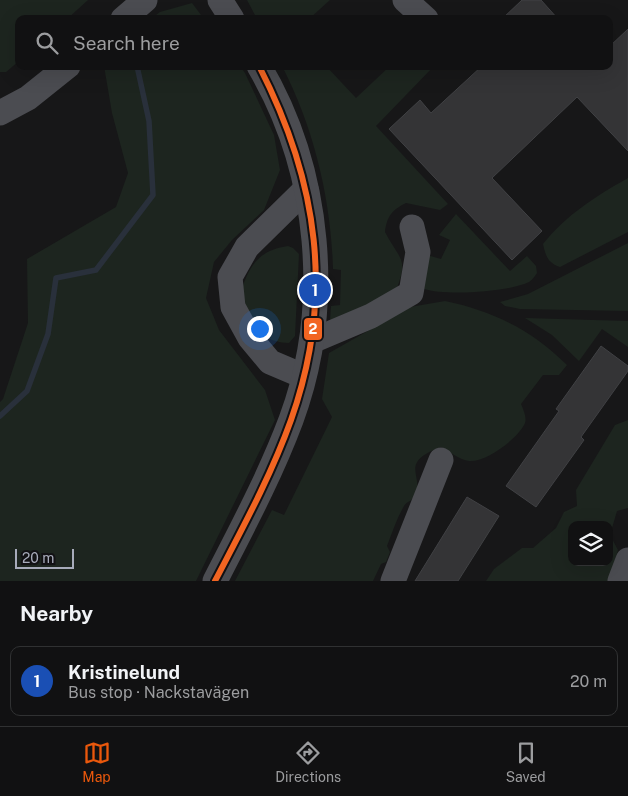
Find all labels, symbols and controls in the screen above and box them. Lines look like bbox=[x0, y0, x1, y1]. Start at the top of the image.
search box bbox=[15, 15, 613, 70]
icon: search bbox=[33, 29, 61, 57]
text: Search here bbox=[73, 32, 180, 54]
pin: 1 bbox=[299, 271, 331, 309]
your location bbox=[247, 316, 273, 342]
line badge: 2 bbox=[303, 317, 323, 341]
text: 2 bbox=[309, 321, 318, 337]
map controls bbox=[568, 521, 613, 566]
button: layers bbox=[568, 521, 613, 566]
scale bar bbox=[15, 546, 74, 569]
text: 20 m bbox=[22, 550, 54, 566]
text: Nearby bbox=[20, 601, 93, 626]
text: Kristinelund bbox=[68, 661, 180, 683]
text: 1 bbox=[34, 672, 40, 691]
text: 20 m bbox=[570, 672, 607, 691]
text: Bus stop · Nackstavägen bbox=[68, 683, 249, 702]
tab: Map bbox=[82, 739, 111, 785]
tab: Directions bbox=[275, 739, 341, 785]
tab: Saved bbox=[506, 739, 546, 785]

